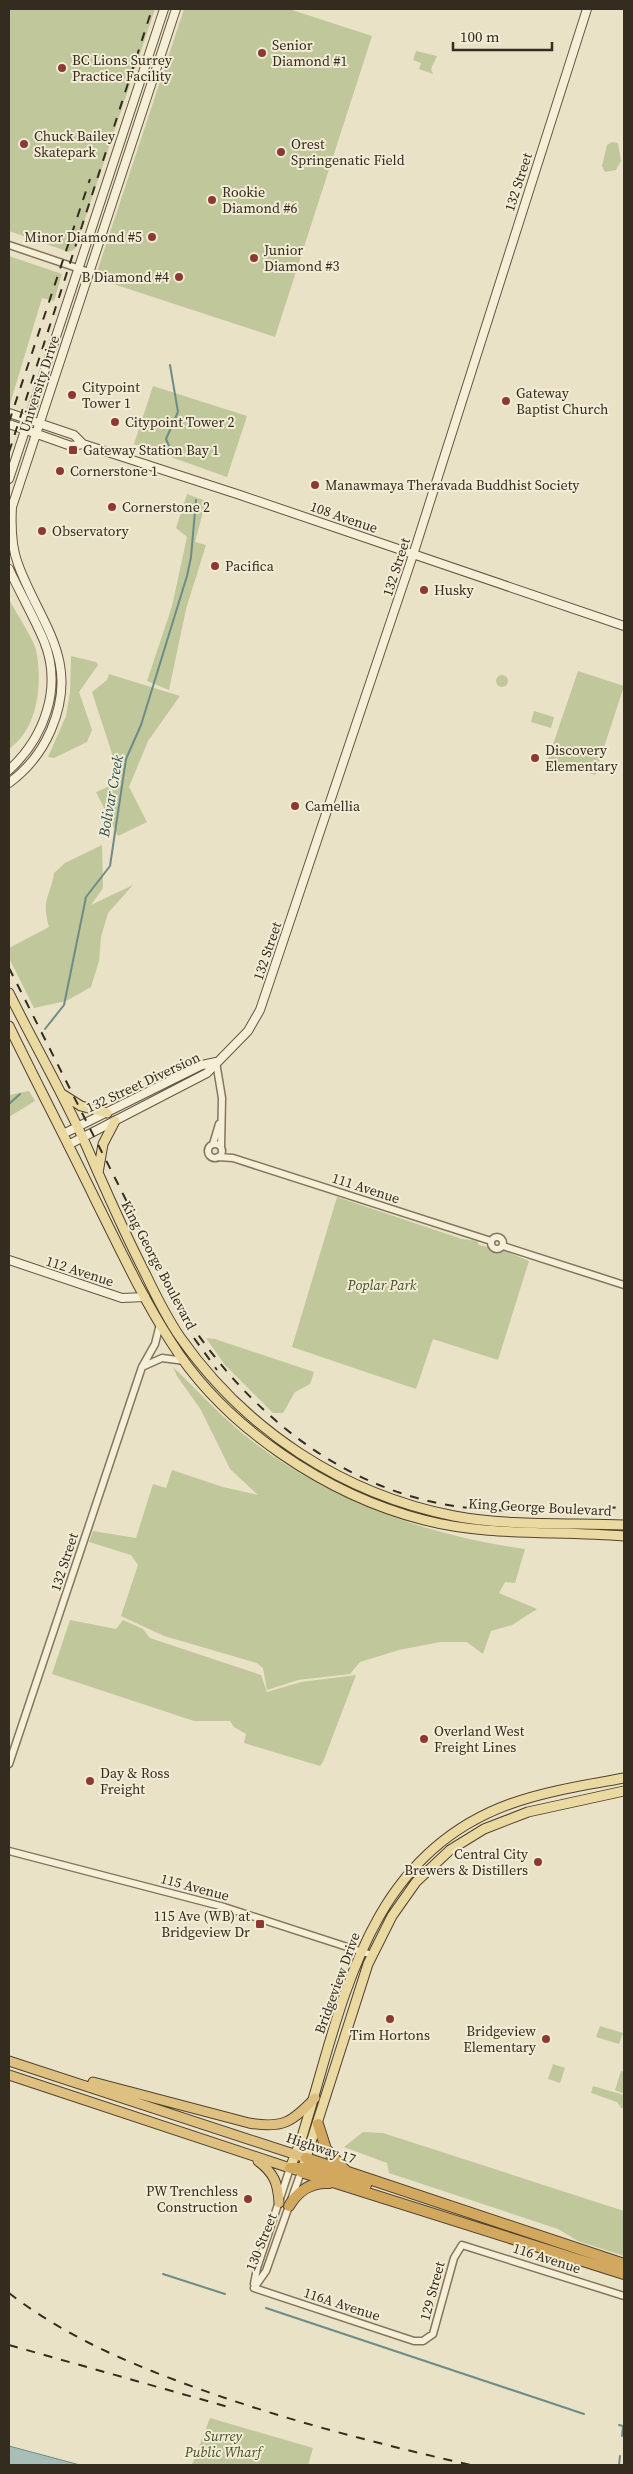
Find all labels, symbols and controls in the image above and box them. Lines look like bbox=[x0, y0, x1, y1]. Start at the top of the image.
scale bar bbox=[453, 20, 552, 52]
text: 100 m bbox=[460, 26, 500, 47]
place label: Senior Diamond #1 bbox=[272, 35, 348, 71]
marker: Senior Diamond #1 bbox=[256, 47, 268, 59]
place label: BC Lions Surrey Practice Facility bbox=[72, 50, 173, 86]
marker: BC Lions Surrey Practice Facility bbox=[56, 62, 68, 74]
place label: Chuck Bailey Skatepark bbox=[34, 126, 116, 162]
place label: Orest Springenatic Field bbox=[291, 134, 405, 170]
marker: Chuck Bailey Skatepark bbox=[18, 138, 30, 150]
marker: Orest Springenatic Field bbox=[275, 146, 287, 158]
street label: 132 Street bbox=[499, 150, 537, 214]
place label: Rookie Diamond #6 bbox=[222, 182, 298, 218]
marker: Rookie Diamond #6 bbox=[206, 194, 218, 206]
place label: Minor Diamond #5 bbox=[24, 227, 142, 247]
marker: Minor Diamond #5 bbox=[146, 231, 158, 243]
place label: Junior Diamond #3 bbox=[263, 240, 340, 276]
marker: Junior Diamond #3 bbox=[248, 252, 260, 264]
place label: B Diamond #4 bbox=[81, 267, 169, 287]
marker: B Diamond #4 bbox=[173, 271, 185, 283]
street label: University Drive bbox=[14, 333, 64, 435]
place label: Citypoint Tower 1 bbox=[82, 377, 140, 413]
place label: Gateway Baptist Church bbox=[516, 383, 609, 419]
marker: Citypoint Tower 1 bbox=[66, 389, 78, 401]
marker: Gateway Baptist Church bbox=[500, 395, 512, 407]
place label: Citypoint Tower 2 bbox=[125, 412, 235, 432]
marker: Citypoint Tower 2 bbox=[109, 416, 121, 428]
place label: Gateway Station Bay 1 bbox=[83, 440, 219, 460]
marker: Gateway Station Bay 1 bbox=[67, 444, 79, 456]
place label: Cornerstone 1 bbox=[70, 461, 158, 481]
marker: Cornerstone 1 bbox=[54, 465, 66, 477]
place label: Manawmaya Theravada Buddhist Society bbox=[325, 475, 580, 495]
marker: Manawmaya Theravada Buddhist Society bbox=[309, 479, 321, 491]
street label: 108 Avenue bbox=[308, 496, 380, 538]
place label: Cornerstone 2 bbox=[122, 497, 210, 517]
marker: Cornerstone 2 bbox=[106, 501, 118, 513]
place label: Observatory bbox=[52, 521, 130, 541]
marker: Observatory bbox=[36, 525, 48, 537]
street label: 132 Street bbox=[377, 535, 415, 599]
place label: Pacifica bbox=[225, 556, 275, 576]
marker: Pacifica bbox=[209, 560, 221, 572]
place label: Husky bbox=[434, 580, 474, 600]
marker: Husky bbox=[418, 584, 430, 596]
place label: Discovery Elementary bbox=[545, 740, 619, 776]
water label: Bolivar Creek bbox=[93, 752, 128, 840]
marker: Discovery Elementary bbox=[529, 752, 541, 764]
place label: Camellia bbox=[305, 796, 361, 816]
marker: Camellia bbox=[289, 800, 301, 812]
street label: 132 Street bbox=[248, 919, 286, 983]
street label: 132 Street Diversion bbox=[83, 1047, 204, 1117]
street label: 111 Avenue bbox=[330, 1168, 402, 1208]
street label: King George Boulevard bbox=[116, 1197, 202, 1333]
street label: 112 Avenue bbox=[44, 1251, 116, 1291]
park label: Poplar Park bbox=[347, 1275, 417, 1295]
street label: King George Boulevard bbox=[468, 1493, 612, 1521]
street label: 132 Street bbox=[45, 1530, 83, 1594]
place label: Overland West Freight Lines bbox=[434, 1721, 525, 1757]
marker: Overland West Freight Lines bbox=[418, 1733, 430, 1745]
place label: Day & Ross Freight bbox=[100, 1763, 170, 1799]
marker: Day & Ross Freight bbox=[84, 1775, 96, 1787]
place label: Central City Brewers & Distillers bbox=[404, 1844, 529, 1880]
marker: Central City Brewers & Distillers bbox=[532, 1856, 544, 1868]
street label: 115 Avenue bbox=[158, 1868, 232, 1906]
place label: 115 Ave (WB) at Bridgeview Dr bbox=[154, 1906, 250, 1942]
marker: 115 Ave (WB) at Bridgeview Dr bbox=[254, 1918, 266, 1930]
street label: Bridgeview Drive bbox=[309, 1929, 365, 2037]
marker: Tim Hortons bbox=[384, 2013, 396, 2025]
place label: Bridgeview Elementary bbox=[463, 2021, 537, 2057]
place label: Tim Hortons bbox=[350, 2025, 430, 2045]
marker: Bridgeview Elementary bbox=[540, 2033, 552, 2045]
street label: Highway 17 bbox=[284, 2127, 358, 2169]
place label: PW Trenchless Construction bbox=[146, 2181, 239, 2217]
marker: PW Trenchless Construction bbox=[242, 2193, 254, 2205]
street label: 130 Street bbox=[240, 2210, 282, 2274]
street label: 116 Avenue bbox=[511, 2238, 583, 2278]
street label: 129 Street bbox=[415, 2259, 450, 2323]
street label: 116A Avenue bbox=[301, 2282, 383, 2326]
park label: Surrey Public Wharf bbox=[184, 2426, 264, 2462]

